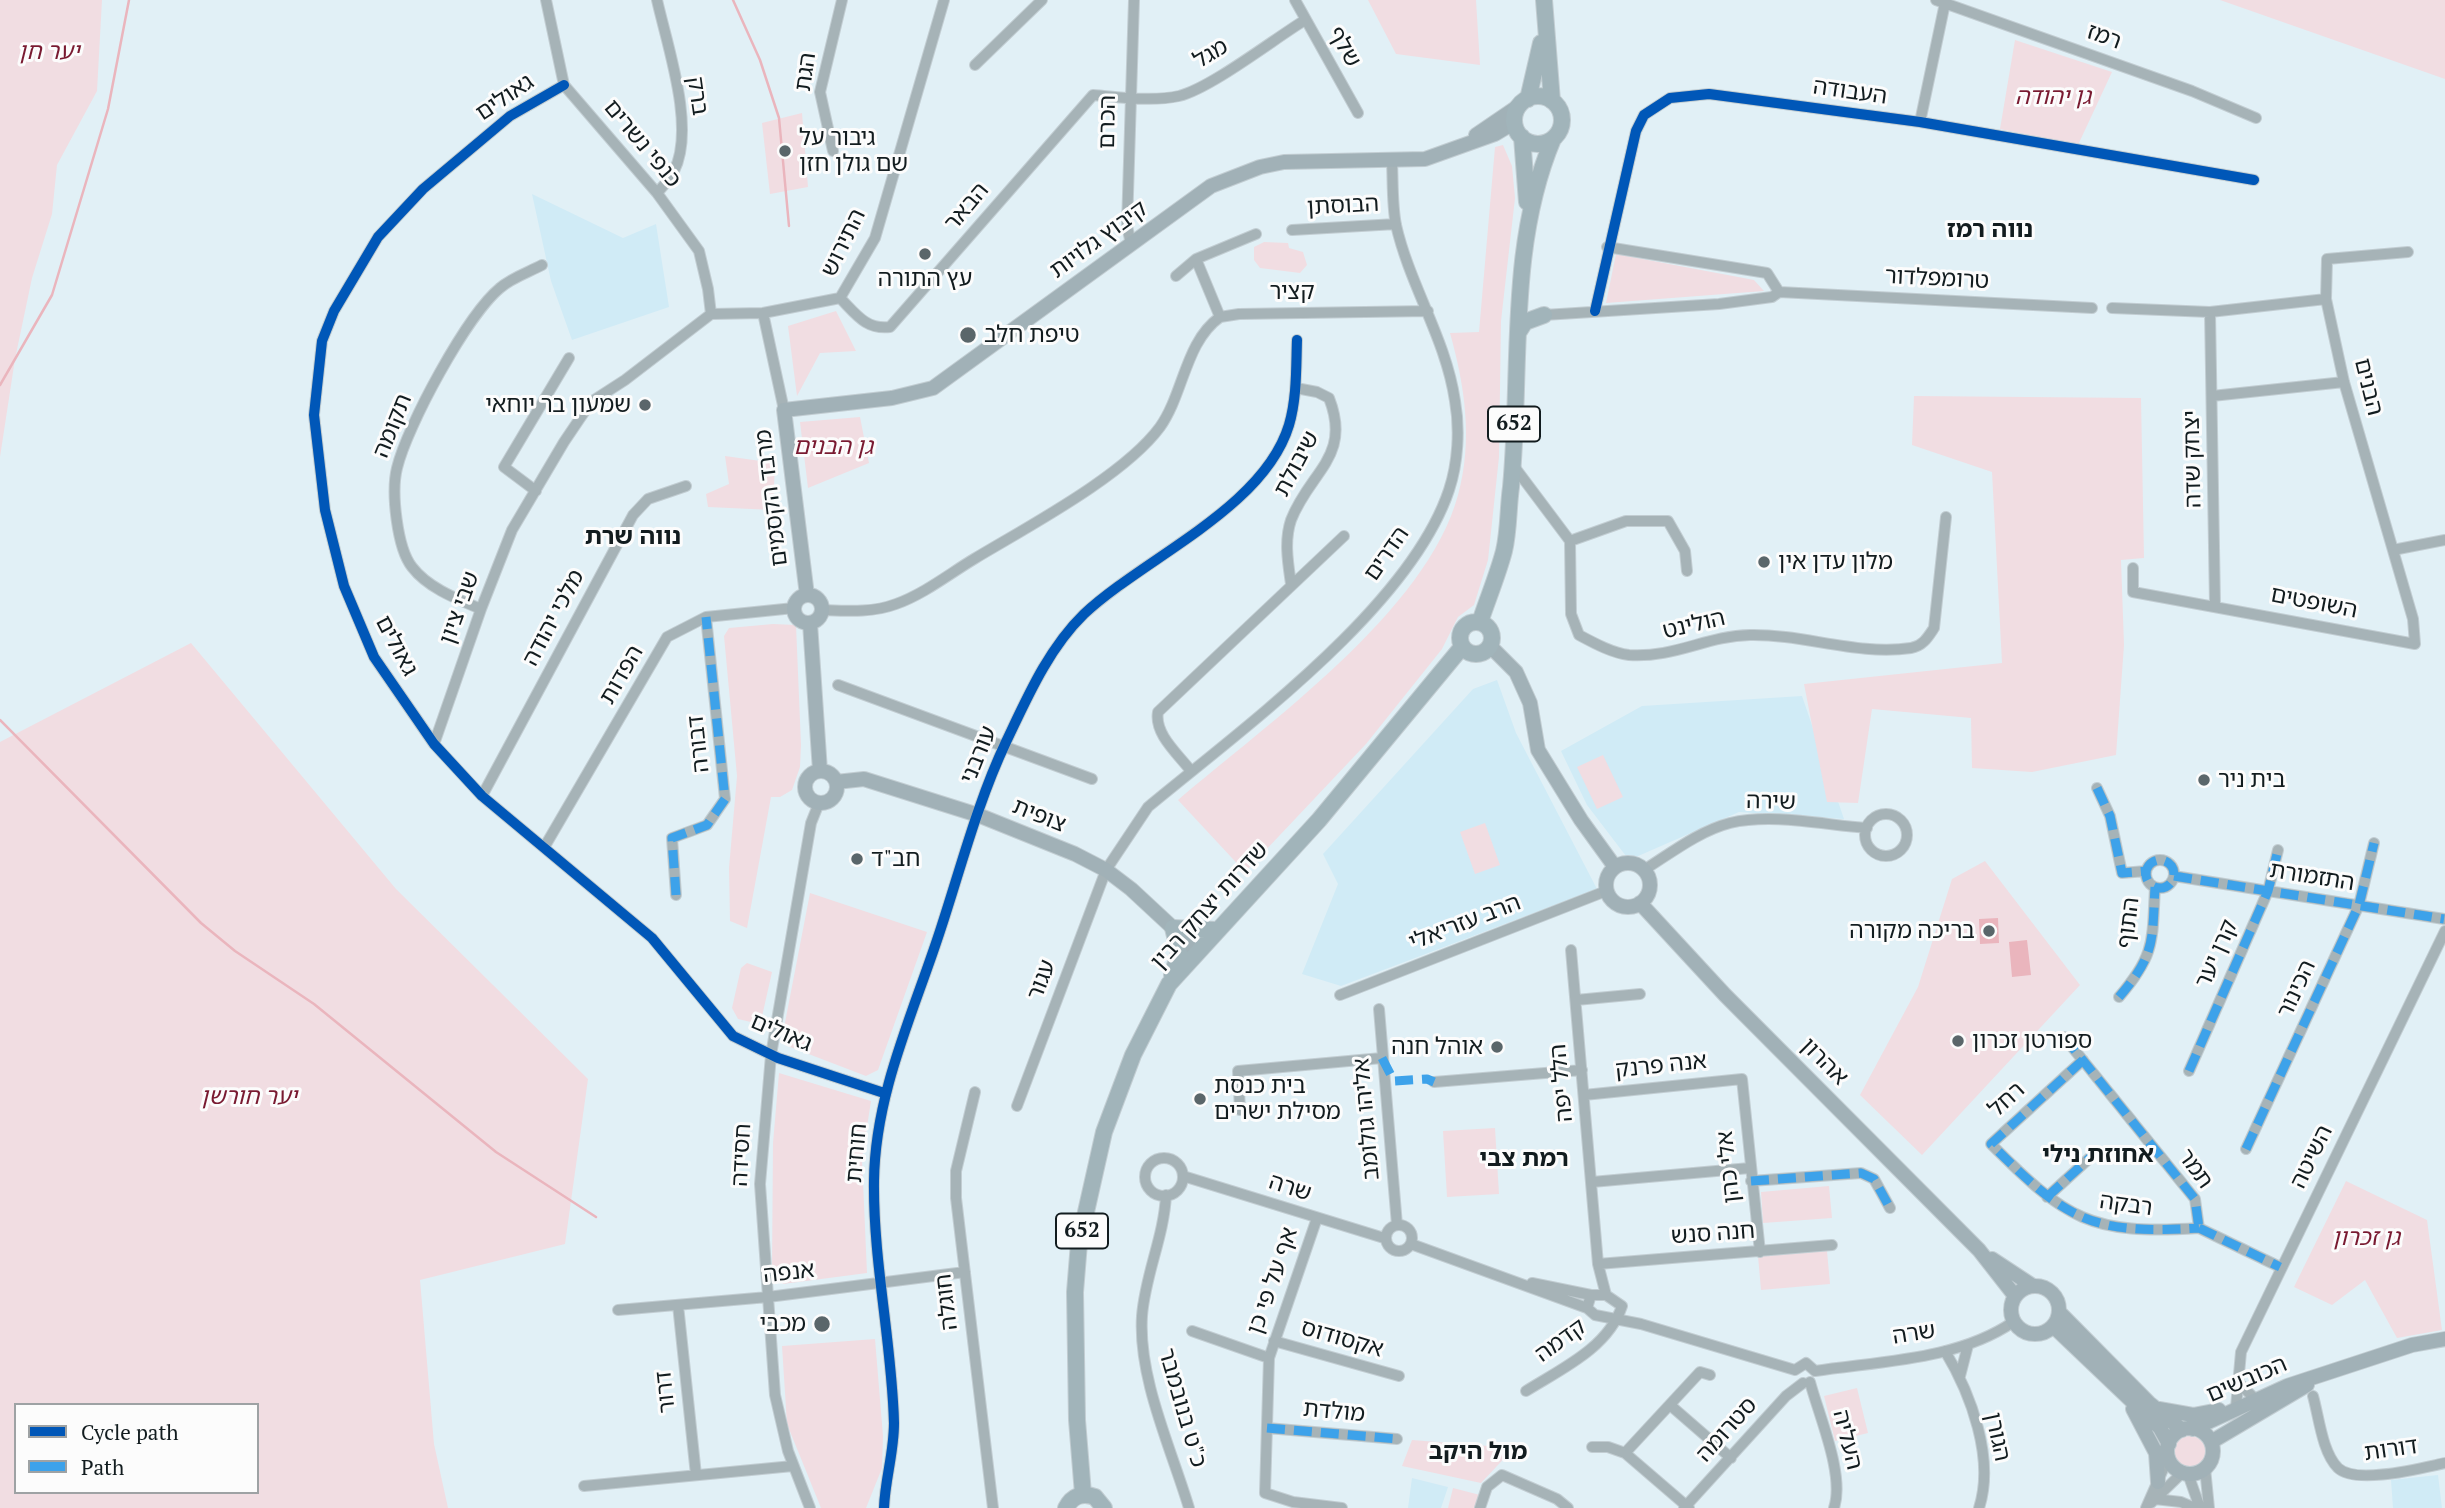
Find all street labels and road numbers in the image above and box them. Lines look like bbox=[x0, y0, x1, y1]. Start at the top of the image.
street label: רמז bbox=[2083, 18, 2125, 56]
street label: שלף bbox=[1322, 22, 1366, 72]
street label: מגל bbox=[1189, 33, 1233, 75]
street label: הגת bbox=[790, 51, 822, 93]
street label: גאולים bbox=[471, 69, 539, 127]
street label: העבודה bbox=[1811, 73, 1889, 111]
street label: ברק bbox=[681, 75, 713, 117]
street label: כנפי נשרים bbox=[597, 95, 687, 193]
street label: הכרם bbox=[1094, 95, 1122, 149]
street label: הבאר bbox=[939, 177, 995, 237]
street label: הבוסתן bbox=[1306, 190, 1380, 222]
street label: קיבוץ גלויות bbox=[1045, 195, 1153, 285]
street label: התירוש bbox=[816, 205, 872, 281]
street label: טרומפלדור bbox=[1884, 262, 1990, 296]
street label: קציר bbox=[1269, 278, 1315, 306]
street label: הבנים bbox=[2348, 356, 2388, 418]
street label: תקומה bbox=[368, 390, 418, 462]
road number: 652 bbox=[1488, 406, 1540, 442]
street label: יצחק שדה bbox=[2178, 410, 2208, 508]
street label: שיבולת bbox=[1268, 427, 1326, 501]
street label: מרבד הקסמים bbox=[750, 428, 794, 568]
street label: הדרים bbox=[1359, 522, 1415, 586]
street label: מלכי יהודה bbox=[517, 565, 591, 671]
street label: שבי ציון bbox=[434, 568, 486, 648]
street label: השופטים bbox=[2268, 581, 2360, 625]
street label: הולינט bbox=[1660, 604, 1728, 646]
street label: גאולים bbox=[369, 611, 423, 681]
street label: הפדות bbox=[594, 641, 650, 709]
street label: דבורה bbox=[682, 714, 716, 774]
street label: עורבני bbox=[955, 722, 1003, 788]
street label: שירה bbox=[1746, 788, 1796, 816]
street label: צופית bbox=[1008, 793, 1070, 839]
street label: שדרות יצחק רבין bbox=[1145, 837, 1275, 975]
street label: התזמורת bbox=[2267, 857, 2357, 897]
street label: הרב עזריאלי bbox=[1405, 889, 1525, 957]
street label: התוף bbox=[2112, 896, 2146, 950]
street label: קרן יער bbox=[2190, 915, 2244, 993]
street label: עגור bbox=[1022, 956, 1062, 1004]
street label: הכינור bbox=[2272, 956, 2322, 1022]
street label: גאולים bbox=[746, 1008, 816, 1058]
street label: אהרון bbox=[1795, 1033, 1853, 1091]
street label: הלל יפה bbox=[1545, 1043, 1579, 1123]
street label: אנה פרנק bbox=[1614, 1047, 1708, 1085]
street label: אליהו גולומב bbox=[1348, 1057, 1386, 1181]
street label: רחל bbox=[1983, 1077, 2031, 1123]
street label: השיטה bbox=[2285, 1121, 2339, 1193]
street label: חוחית bbox=[841, 1122, 873, 1184]
street label: חסידה bbox=[727, 1123, 757, 1187]
street label: אלי כהן bbox=[1711, 1129, 1747, 1205]
street label: תמר bbox=[2171, 1144, 2219, 1194]
street label: שרה bbox=[1265, 1168, 1315, 1208]
street label: רבקה bbox=[2098, 1188, 2154, 1222]
road number: 652 bbox=[1056, 1214, 1108, 1248]
street label: חנה סנש bbox=[1670, 1217, 1756, 1251]
street label: אף על פי כן bbox=[1242, 1224, 1304, 1338]
street label: אנפה bbox=[762, 1257, 816, 1289]
street label: חוגלה bbox=[930, 1272, 964, 1332]
street label: קדמה bbox=[1530, 1313, 1592, 1369]
street label: אקסודוס bbox=[1298, 1314, 1386, 1364]
street label: שרה bbox=[1891, 1317, 1937, 1351]
street label: כ"ט בנובמבר bbox=[1152, 1345, 1212, 1471]
street label: הכובשים bbox=[2203, 1351, 2291, 1409]
street label: דרור bbox=[650, 1369, 682, 1415]
street label: סטרומה bbox=[1691, 1392, 1763, 1468]
street label: מולדת bbox=[1302, 1396, 1366, 1428]
street label: העליה bbox=[1826, 1407, 1868, 1473]
street label: הגורן bbox=[1978, 1410, 2016, 1464]
street label: דורות bbox=[2362, 1433, 2420, 1467]

